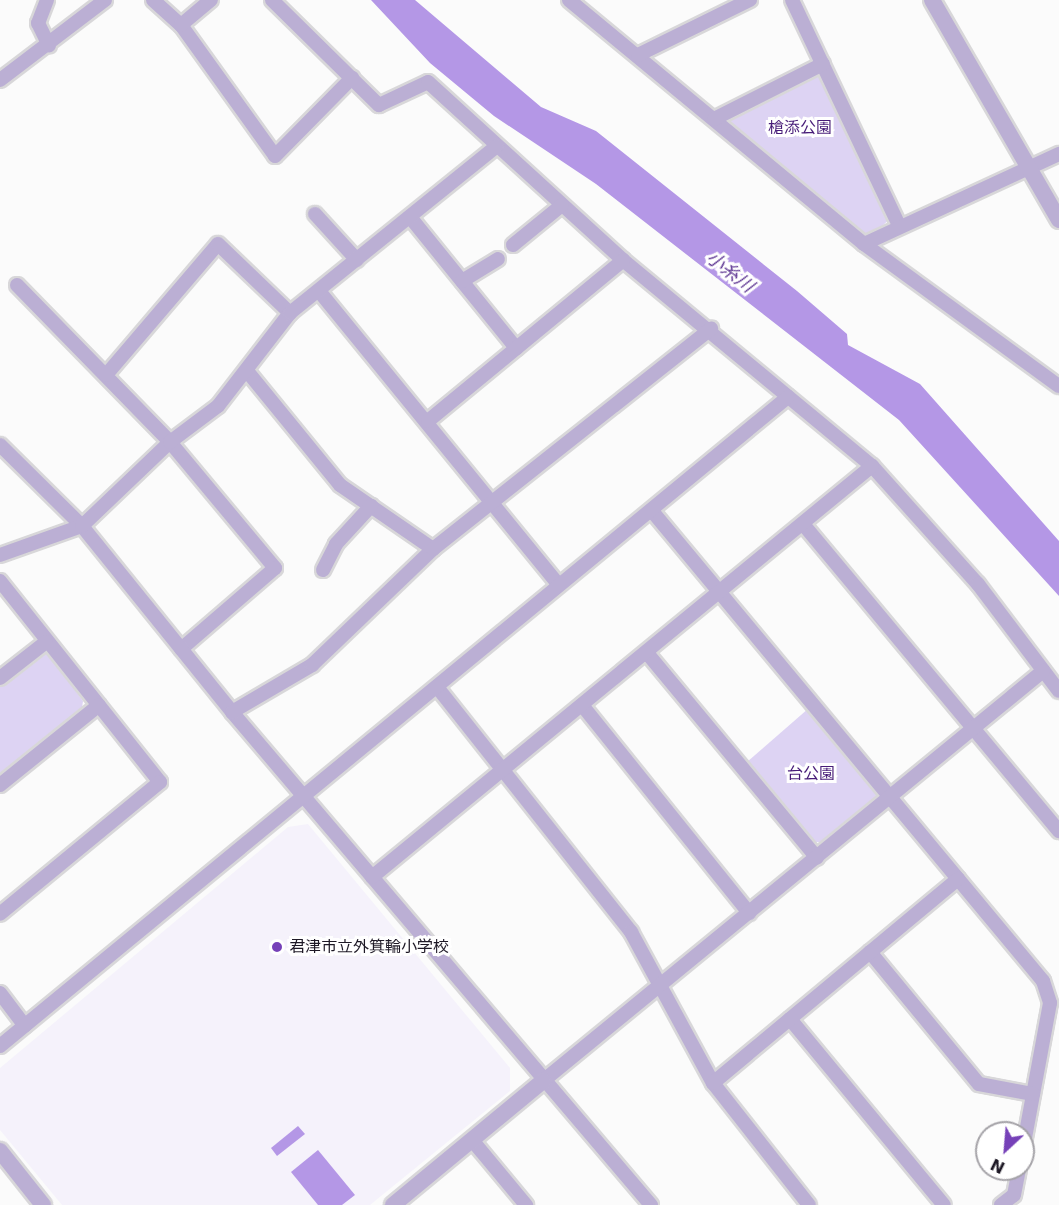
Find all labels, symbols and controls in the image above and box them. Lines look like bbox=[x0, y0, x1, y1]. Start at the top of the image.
park label: 槍添公園 bbox=[768, 118, 832, 138]
water label: 小糸川 bbox=[702, 247, 758, 297]
park label: 台公園 bbox=[787, 764, 835, 784]
place label: 君津市立外箕輪小学校 bbox=[289, 937, 449, 957]
marker: 君津市立外箕輪小学校 bbox=[270, 940, 284, 954]
north arrow bbox=[975, 1121, 1035, 1181]
text: N bbox=[988, 1154, 1008, 1177]

